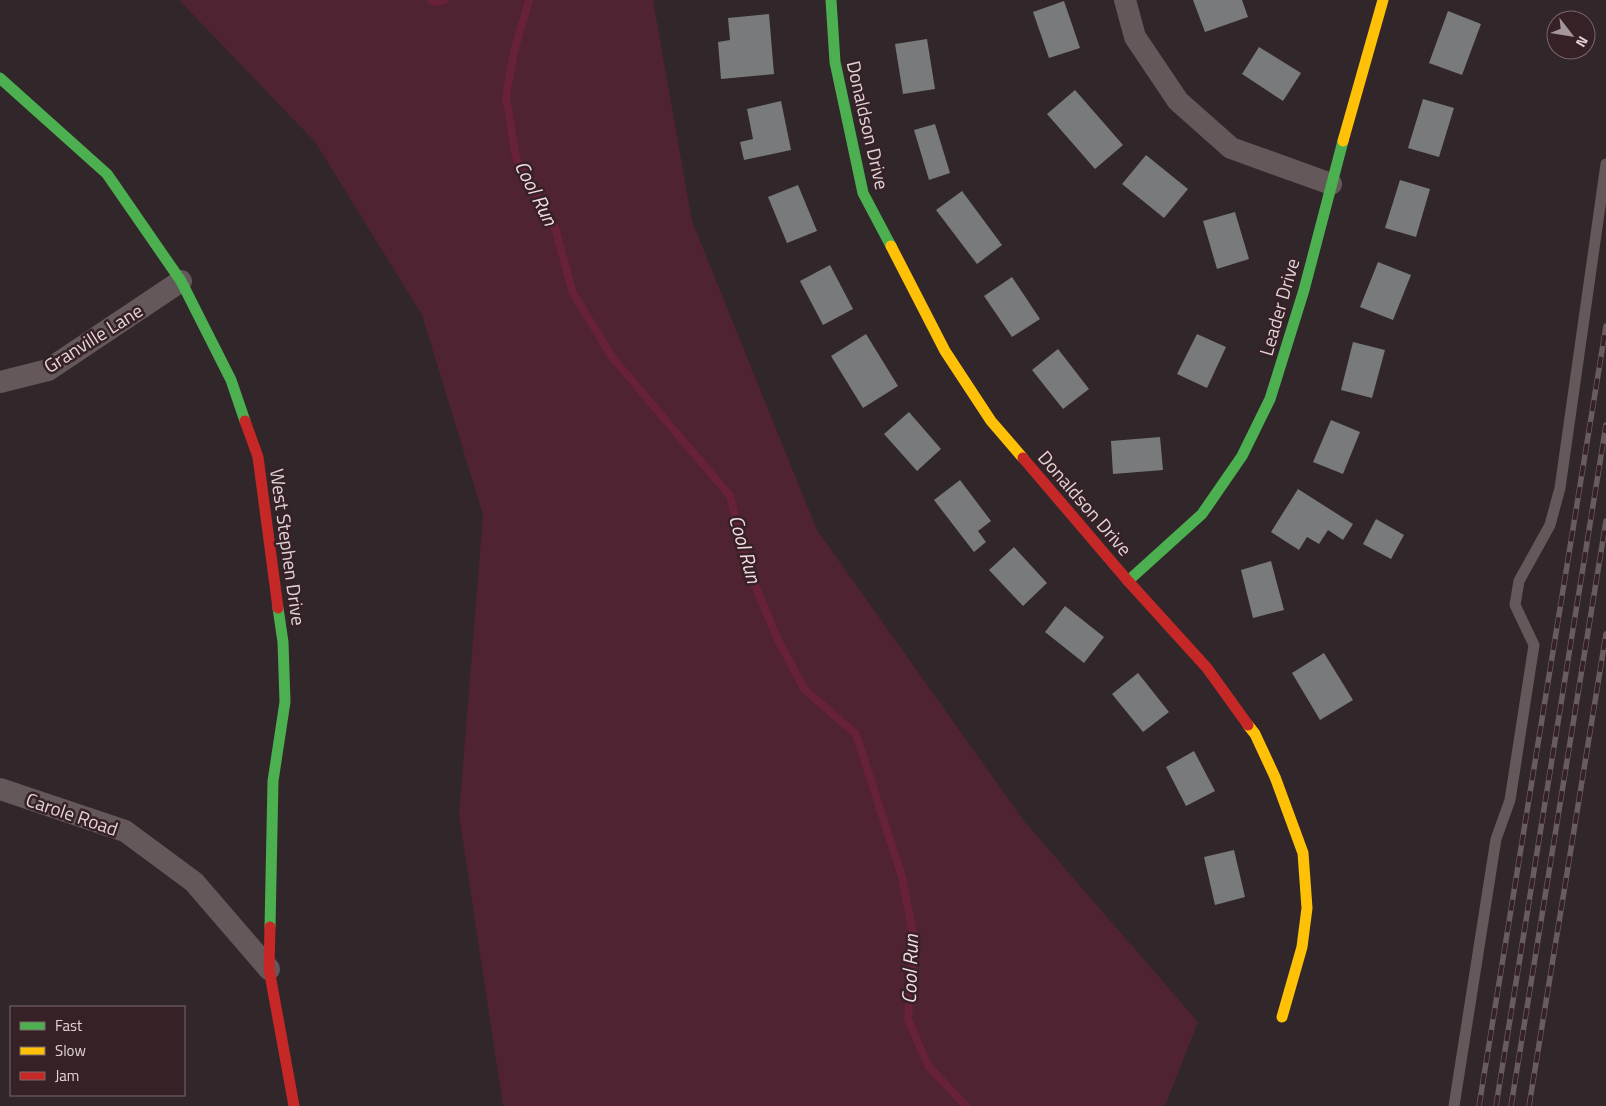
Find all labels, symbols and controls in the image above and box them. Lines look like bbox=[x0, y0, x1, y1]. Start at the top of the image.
north arrow bbox=[1546, 10, 1596, 60]
text: N bbox=[1571, 32, 1594, 52]
street label: Donaldson Drive bbox=[840, 58, 897, 192]
water label: Cool Run bbox=[507, 155, 567, 232]
street label: Leader Drive bbox=[1251, 255, 1306, 359]
street label: Granville Lane bbox=[37, 296, 148, 380]
street label: Donaldson Drive bbox=[1031, 444, 1139, 562]
street label: West Stephen Drive bbox=[263, 467, 314, 627]
water label: Cool Run bbox=[721, 511, 770, 588]
street label: Carole Road bbox=[22, 784, 122, 843]
water label: Cool Run bbox=[893, 933, 926, 1004]
legend bbox=[10, 1006, 185, 1096]
text: Fast bbox=[55, 1014, 83, 1037]
text: Slow bbox=[55, 1039, 86, 1062]
text: Jam bbox=[55, 1064, 79, 1087]

